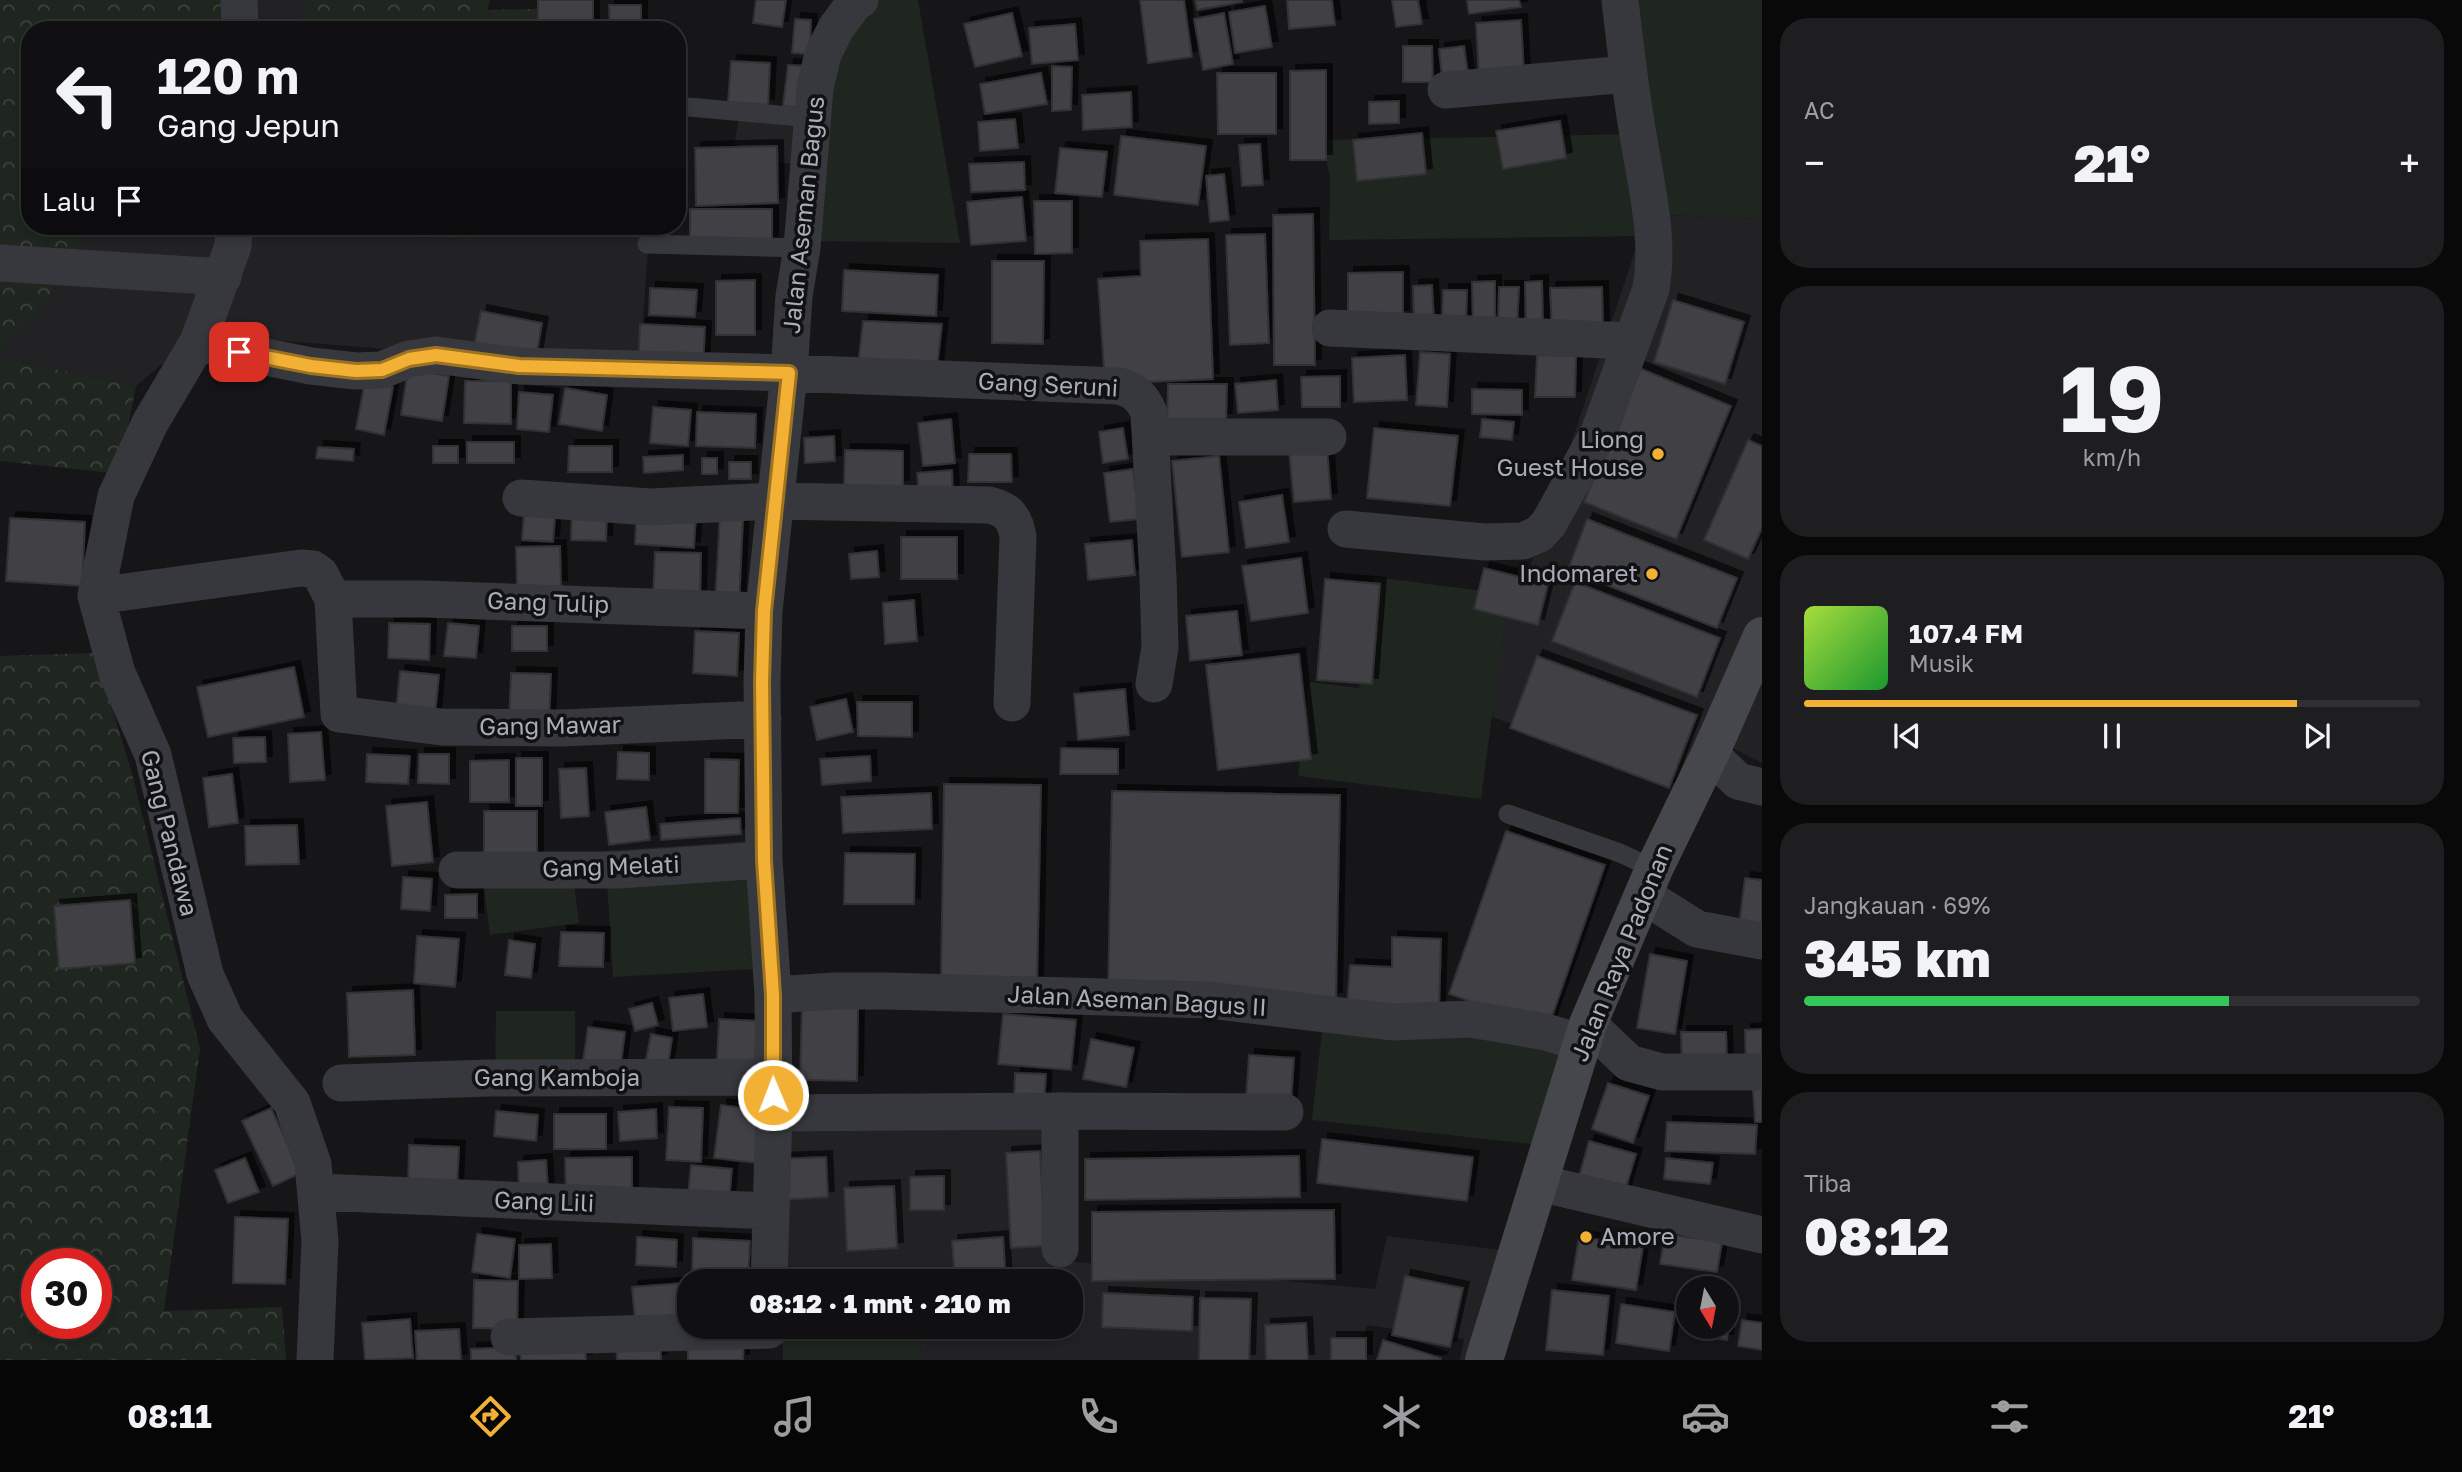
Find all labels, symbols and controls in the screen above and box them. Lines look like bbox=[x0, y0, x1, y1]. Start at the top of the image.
text: 120 m bbox=[157, 46, 299, 105]
icon: left bbox=[42, 49, 133, 140]
street label: Jalan Aseman Bagus bbox=[776, 95, 829, 335]
text: AC bbox=[1804, 96, 1835, 124]
text: Gang Jepun bbox=[157, 106, 340, 144]
text: 21° bbox=[2074, 131, 2150, 193]
text: − bbox=[1804, 140, 1825, 185]
text: + bbox=[2399, 140, 2420, 185]
icon: arrive bbox=[110, 182, 148, 220]
text: Lalu bbox=[42, 186, 96, 217]
pin bbox=[209, 322, 269, 382]
icon: arrive bbox=[220, 333, 258, 371]
text: 19 bbox=[2060, 343, 2164, 452]
street label: Gang Seruni bbox=[977, 365, 1119, 402]
place label: Liong Guest House bbox=[1497, 424, 1644, 481]
text: km/h bbox=[2083, 443, 2141, 471]
marker: Liong Guest House bbox=[1650, 446, 1666, 462]
place label: Indomaret bbox=[1519, 558, 1638, 587]
marker: Indomaret bbox=[1644, 566, 1660, 582]
street label: Gang Tulip bbox=[487, 585, 610, 618]
text: 107.4 FM bbox=[1909, 618, 2023, 649]
text: Musik bbox=[1909, 649, 1974, 677]
street label: Gang Mawar bbox=[479, 709, 621, 740]
icon: previous bbox=[1888, 717, 1926, 755]
icon: pause bbox=[2093, 717, 2131, 755]
icon: next bbox=[2298, 717, 2336, 755]
street label: Gang Pandawa bbox=[136, 746, 205, 919]
street label: Jalan Raya Padonan bbox=[1564, 840, 1677, 1065]
street label: Gang Melati bbox=[542, 849, 680, 882]
text: Jangkauan · 69% bbox=[1804, 891, 1990, 919]
text: 345 km bbox=[1804, 926, 1991, 988]
street label: Jalan Aseman Bagus II bbox=[1007, 978, 1268, 1021]
position arrow bbox=[736, 1058, 810, 1132]
street label: Gang Kamboja bbox=[474, 1062, 640, 1091]
text: Tiba bbox=[1804, 1169, 1852, 1197]
street label: Gang Lili bbox=[493, 1184, 595, 1217]
text: 08:12 bbox=[1804, 1204, 1949, 1266]
place label: Amore bbox=[1600, 1221, 1675, 1250]
marker: Amore bbox=[1578, 1229, 1594, 1245]
speed limit sign: 30 bbox=[21, 1248, 112, 1339]
north arrow bbox=[1676, 1276, 1740, 1339]
map controls bbox=[1676, 1276, 1739, 1339]
text: 08:12 · 1 mnt · 210 m bbox=[749, 1288, 1011, 1319]
icon: directions bbox=[466, 1392, 515, 1441]
icon: music bbox=[770, 1392, 819, 1441]
icon: phone bbox=[1074, 1392, 1123, 1441]
icon: climate bbox=[1377, 1392, 1426, 1441]
icon: car bbox=[1681, 1392, 1730, 1441]
icon: filters bbox=[1985, 1392, 2034, 1441]
text: 08:11 bbox=[127, 1397, 212, 1435]
text: 21° bbox=[2288, 1397, 2335, 1435]

